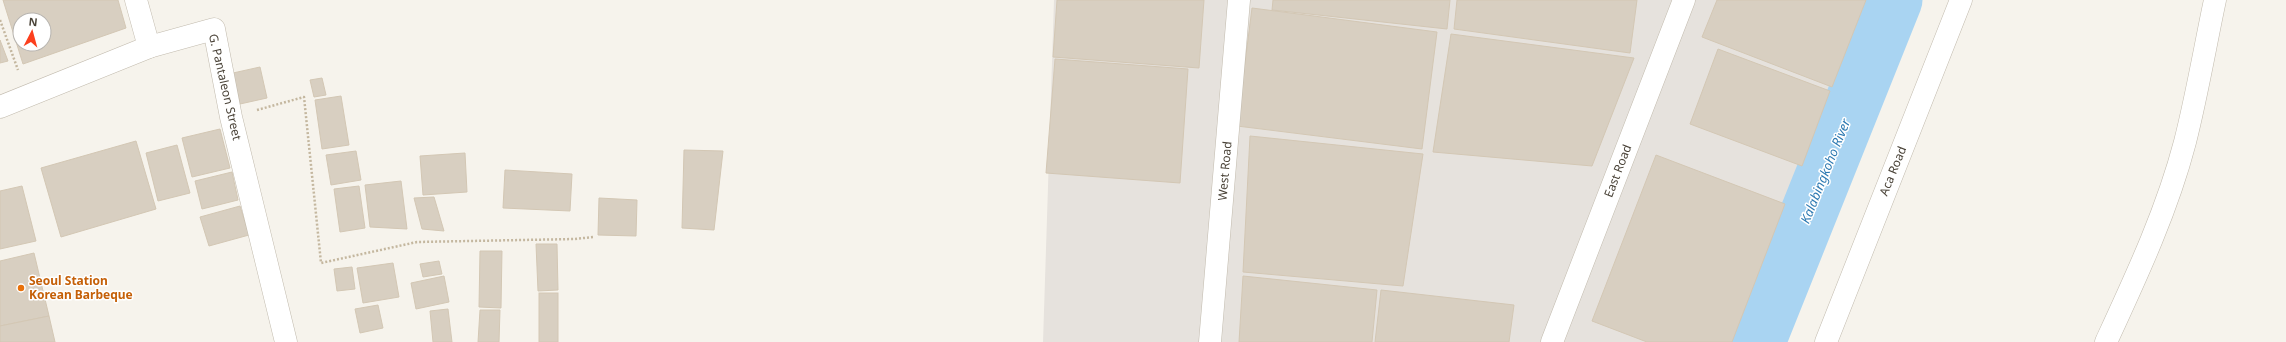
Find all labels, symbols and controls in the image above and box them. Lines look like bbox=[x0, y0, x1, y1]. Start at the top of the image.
north arrow bbox=[12, 12, 52, 52]
text: N bbox=[28, 14, 38, 29]
street label: G. Pantaleon Street bbox=[205, 32, 246, 142]
water label: Kalabingkoho River bbox=[1796, 115, 1855, 226]
street label: West Road bbox=[1213, 140, 1236, 201]
street label: East Road bbox=[1600, 142, 1635, 200]
street label: Aca Road bbox=[1875, 143, 1910, 198]
place label: Seoul Station Korean Barbeque bbox=[29, 272, 133, 303]
marker: Seoul Station Korean Barbeque bbox=[16, 283, 26, 293]

